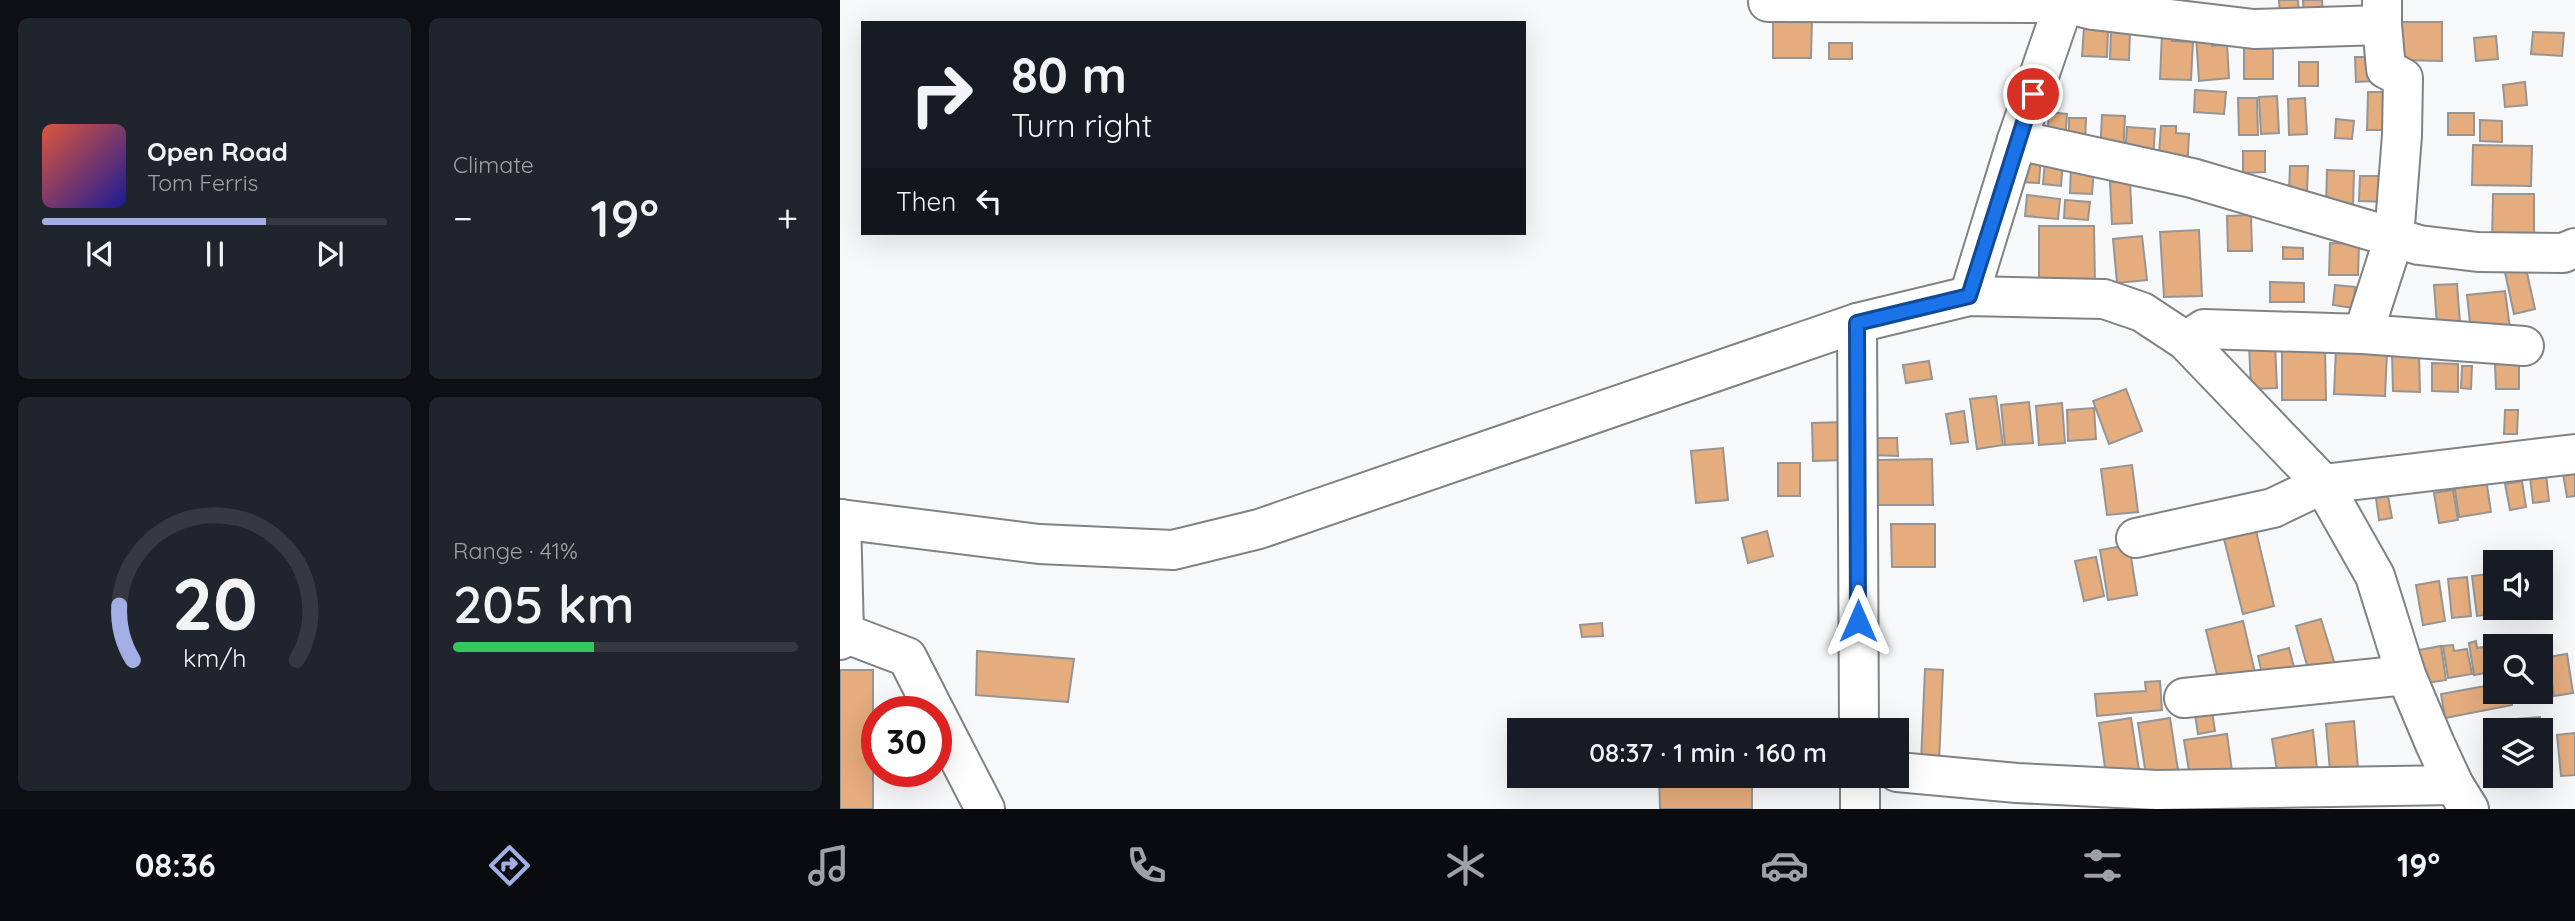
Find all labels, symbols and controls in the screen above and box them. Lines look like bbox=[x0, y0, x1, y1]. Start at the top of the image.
text: 80 m bbox=[1011, 44, 1127, 105]
icon: right bbox=[896, 49, 987, 140]
pin bbox=[2003, 64, 2063, 124]
icon: arrive bbox=[2014, 75, 2052, 113]
text: Turn right bbox=[1011, 105, 1152, 145]
text: Open Road bbox=[147, 135, 288, 168]
text: Climate bbox=[453, 150, 534, 179]
text: Tom Ferris bbox=[147, 168, 258, 197]
icon: left bbox=[970, 182, 1008, 220]
text: 19° bbox=[590, 185, 659, 250]
text: Then bbox=[896, 185, 956, 218]
text: − bbox=[453, 194, 473, 242]
text: + bbox=[777, 194, 798, 242]
icon: previous bbox=[81, 235, 119, 273]
icon: pause bbox=[196, 235, 234, 273]
icon: next bbox=[311, 235, 349, 273]
text: Range · 41% bbox=[453, 536, 578, 565]
map controls bbox=[2483, 550, 2553, 788]
button: sound bbox=[2483, 550, 2553, 620]
text: 20 bbox=[171, 557, 258, 648]
text: 205 km bbox=[453, 571, 635, 636]
position arrow bbox=[1821, 584, 1895, 658]
button: search bbox=[2483, 634, 2553, 704]
text: km/h bbox=[183, 642, 246, 673]
speed limit sign: 30 bbox=[861, 696, 952, 787]
button: layers bbox=[2483, 718, 2553, 788]
text: 08:37 · 1 min · 160 m bbox=[1589, 736, 1827, 769]
icon: directions bbox=[485, 841, 534, 890]
icon: music bbox=[804, 841, 853, 890]
icon: phone bbox=[1122, 841, 1171, 890]
icon: climate bbox=[1441, 841, 1490, 890]
icon: car bbox=[1760, 841, 1809, 890]
icon: filters bbox=[2078, 841, 2127, 890]
text: 08:36 bbox=[135, 845, 216, 885]
text: 19° bbox=[2397, 845, 2440, 885]

